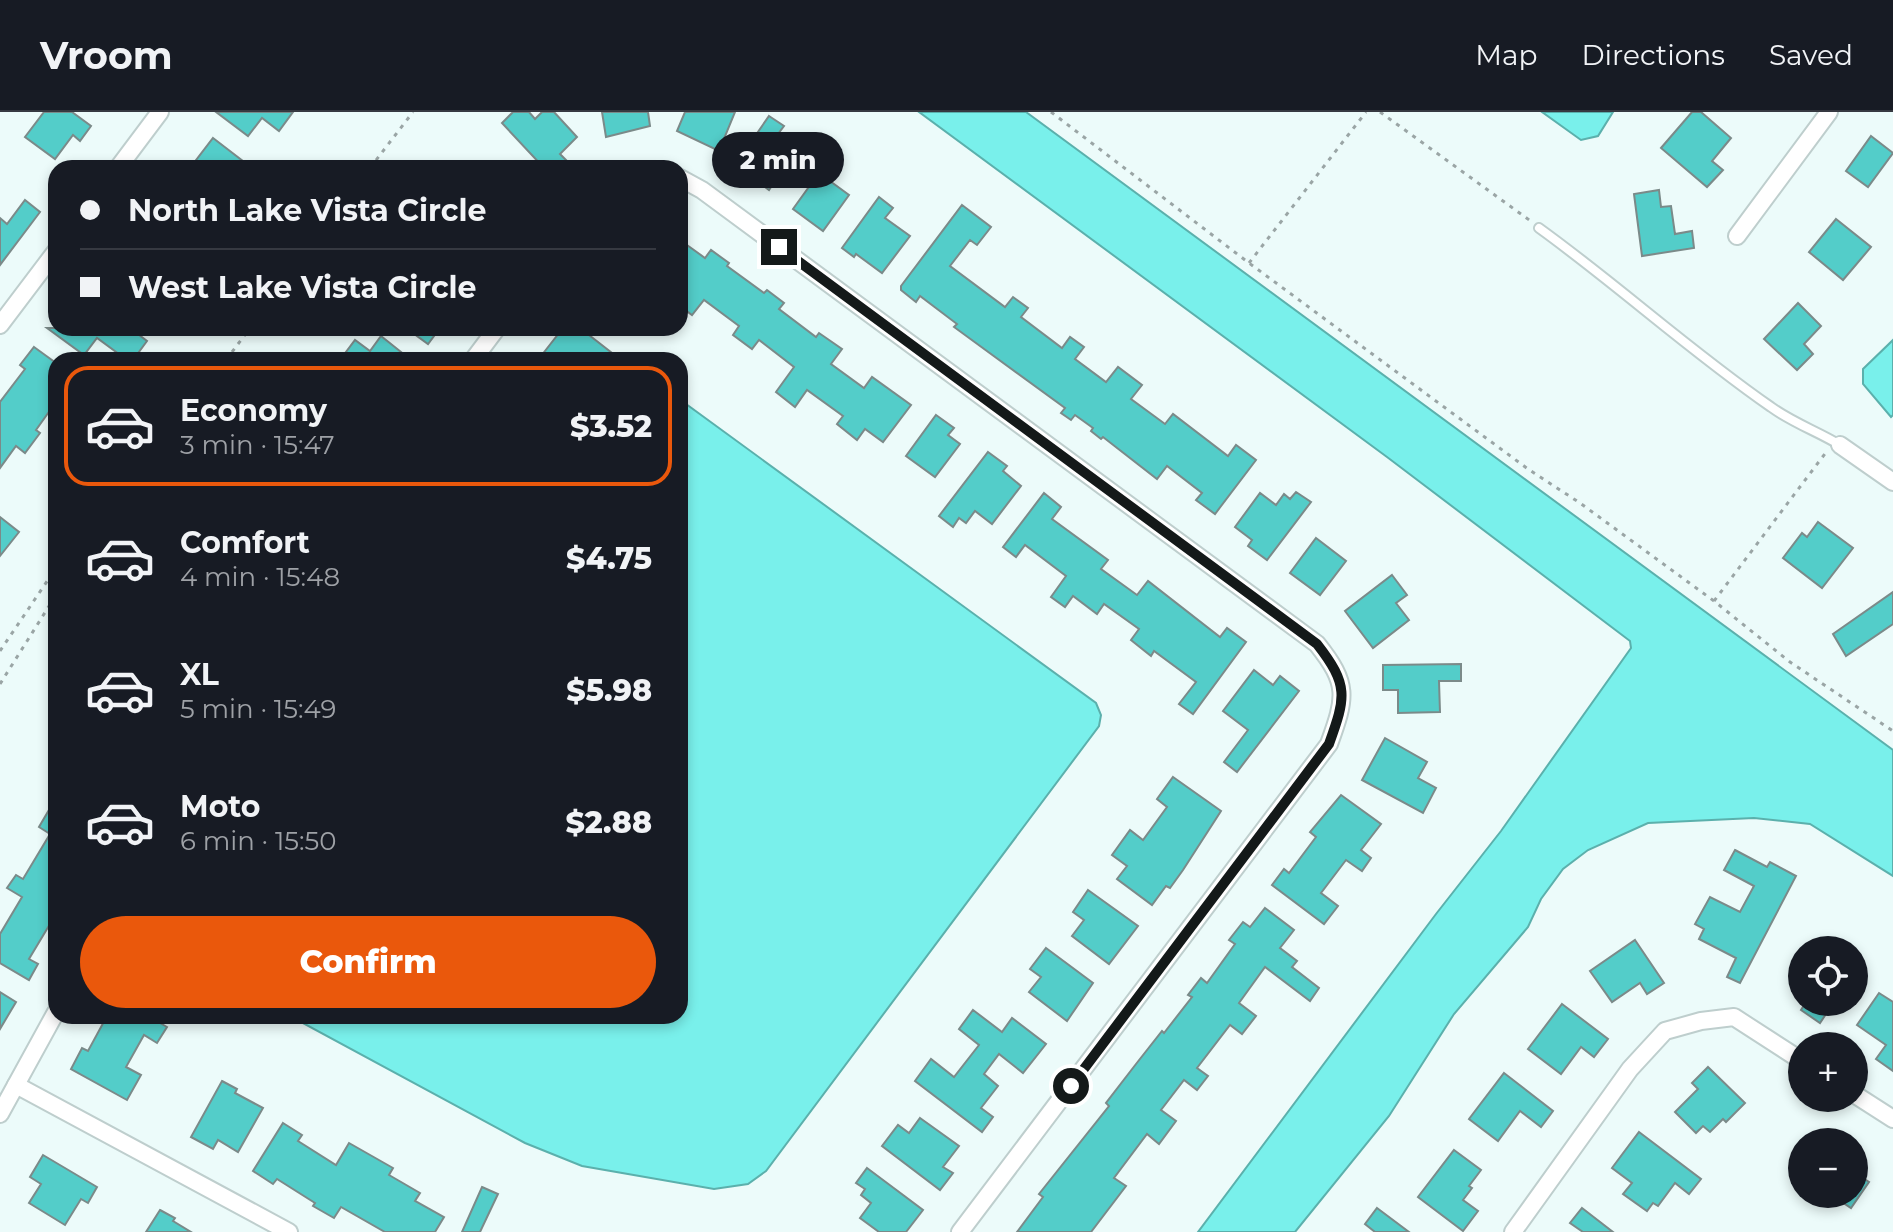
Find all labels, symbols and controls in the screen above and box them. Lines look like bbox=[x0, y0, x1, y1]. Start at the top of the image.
text: Vroom bbox=[40, 32, 173, 79]
text: Map bbox=[1475, 38, 1537, 72]
text: Directions bbox=[1581, 38, 1725, 72]
text: Saved bbox=[1769, 38, 1853, 72]
callout: 2 min bbox=[713, 131, 845, 187]
text: 2 min bbox=[740, 144, 816, 176]
text: North Lake Vista Circle bbox=[128, 192, 486, 229]
route end bbox=[761, 229, 797, 265]
text: West Lake Vista Circle bbox=[128, 269, 476, 306]
icon: car bbox=[84, 390, 156, 462]
text: Economy bbox=[180, 392, 327, 429]
text: $3.52 bbox=[570, 408, 652, 445]
text: 3 min · 15:47 bbox=[180, 429, 335, 461]
icon: car bbox=[84, 522, 156, 594]
text: Comfort bbox=[180, 524, 310, 561]
text: $4.75 bbox=[566, 540, 652, 577]
text: 4 min · 15:48 bbox=[180, 561, 340, 593]
icon: car bbox=[84, 654, 156, 726]
text: XL bbox=[180, 656, 219, 693]
text: $5.98 bbox=[566, 672, 652, 709]
text: 5 min · 15:49 bbox=[180, 693, 336, 725]
icon: car bbox=[84, 786, 156, 858]
text: Moto bbox=[180, 788, 261, 825]
text: $2.88 bbox=[565, 804, 652, 841]
text: 6 min · 15:50 bbox=[180, 825, 337, 857]
button: Confirm bbox=[80, 916, 656, 1008]
map controls bbox=[1788, 936, 1868, 1208]
button: locate bbox=[1788, 936, 1868, 1016]
button: + bbox=[1788, 1032, 1868, 1112]
route start bbox=[1053, 1068, 1089, 1104]
button: − bbox=[1788, 1128, 1868, 1208]

